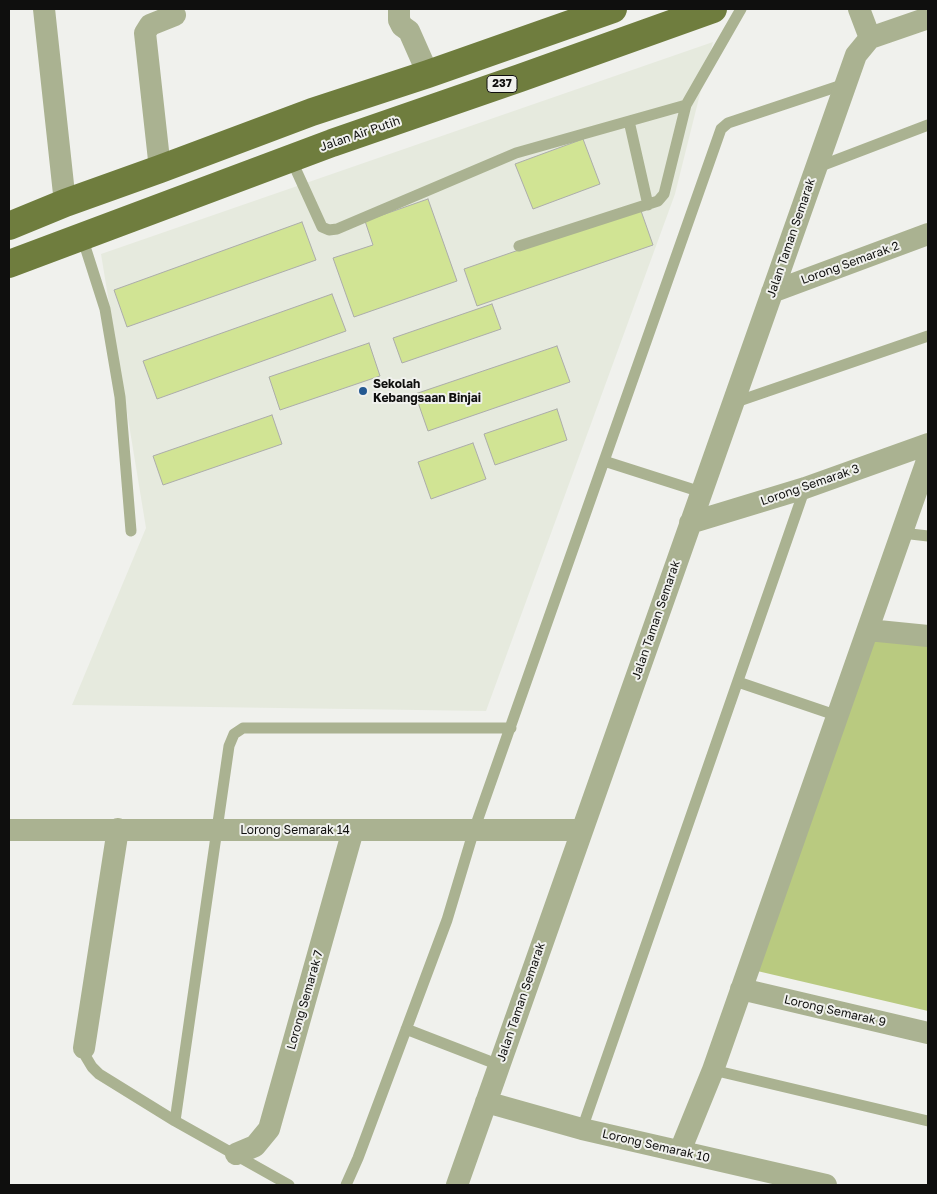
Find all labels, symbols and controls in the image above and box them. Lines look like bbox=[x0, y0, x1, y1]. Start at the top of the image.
road number: 237 bbox=[487, 76, 517, 92]
street label: Jalan Air Putih bbox=[318, 114, 402, 154]
street label: Jalan Taman Semarak bbox=[764, 176, 818, 300]
street label: Lorong Semarak 2 bbox=[799, 239, 901, 287]
place label: Sekolah Kebangsaan Binjai bbox=[373, 377, 481, 405]
marker: Sekolah Kebangsaan Binjai bbox=[357, 385, 369, 397]
street label: Lorong Semarak 3 bbox=[759, 461, 861, 509]
street label: Jalan Taman Semarak bbox=[629, 558, 683, 682]
street label: Lorong Semarak 14 bbox=[240, 823, 350, 837]
street label: Jalan Taman Semarak bbox=[494, 940, 548, 1064]
street label: Lorong Semarak 7 bbox=[284, 949, 326, 1051]
street label: Lorong Semarak 9 bbox=[783, 992, 887, 1030]
street label: Lorong Semarak 10 bbox=[601, 1127, 711, 1165]

